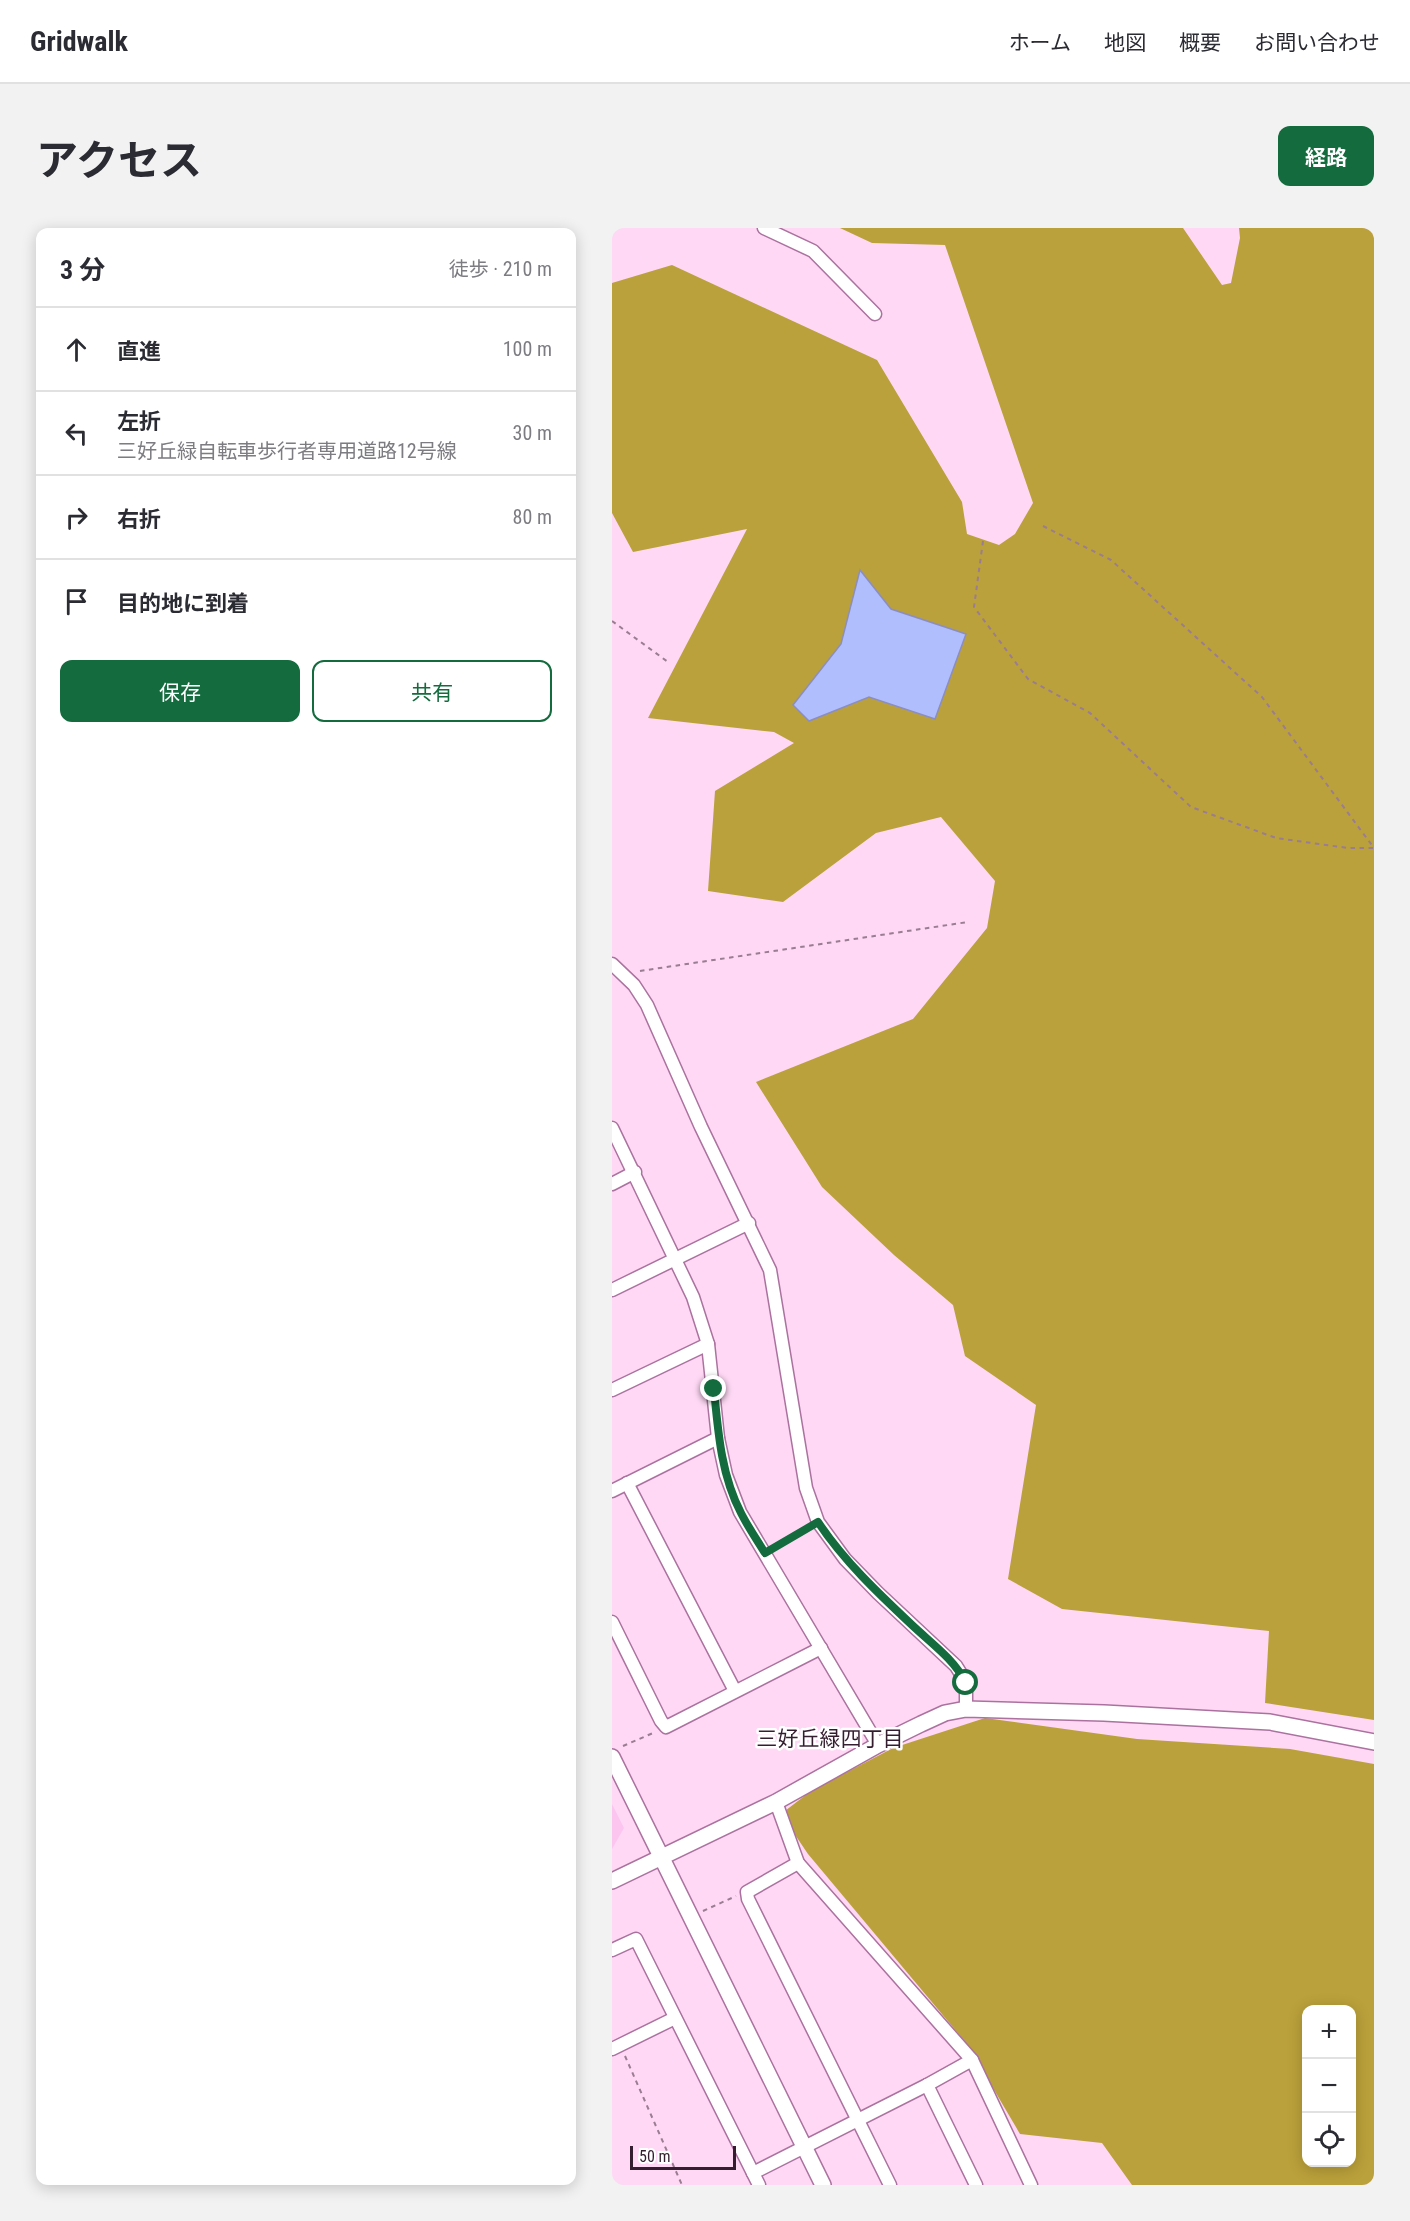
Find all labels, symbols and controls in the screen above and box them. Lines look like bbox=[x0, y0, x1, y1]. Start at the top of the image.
text: Gridwalk bbox=[30, 25, 128, 58]
text: ホーム bbox=[1009, 31, 1071, 55]
text: 地図 bbox=[1104, 31, 1146, 55]
text: 概要 bbox=[1179, 31, 1221, 55]
text: お問い合わせ bbox=[1254, 31, 1380, 55]
button: 経路 bbox=[1278, 126, 1374, 186]
text: アクセス bbox=[36, 136, 202, 185]
text: 3 分 bbox=[60, 255, 105, 285]
text: 徒歩 · 210 m bbox=[449, 257, 552, 281]
icon: ahead bbox=[60, 333, 93, 366]
text: 100 m bbox=[503, 337, 552, 361]
text: 直進 bbox=[117, 339, 161, 364]
text: 左折 bbox=[117, 409, 161, 434]
icon: left bbox=[60, 417, 93, 450]
text: 30 m bbox=[513, 421, 552, 445]
text: 三好丘緑自転車歩行者専用道路12号線 bbox=[117, 439, 457, 463]
icon: right bbox=[60, 501, 93, 534]
text: 80 m bbox=[513, 505, 552, 529]
text: 右折 bbox=[117, 507, 161, 532]
icon: arrive bbox=[60, 585, 93, 618]
text: 目的地に到着 bbox=[117, 591, 249, 616]
button: 保存 bbox=[60, 660, 300, 722]
button: 共有 bbox=[312, 660, 552, 722]
route end bbox=[700, 1375, 726, 1401]
route start bbox=[952, 1669, 978, 1695]
district label: 三好丘緑四丁目 bbox=[757, 1727, 904, 1751]
map controls bbox=[1302, 2005, 1356, 2167]
button: + bbox=[1302, 2005, 1356, 2059]
button: − bbox=[1302, 2059, 1356, 2113]
button: locate bbox=[1302, 2113, 1356, 2167]
scale bar bbox=[630, 2143, 736, 2170]
text: 50 m bbox=[639, 2147, 671, 2166]

